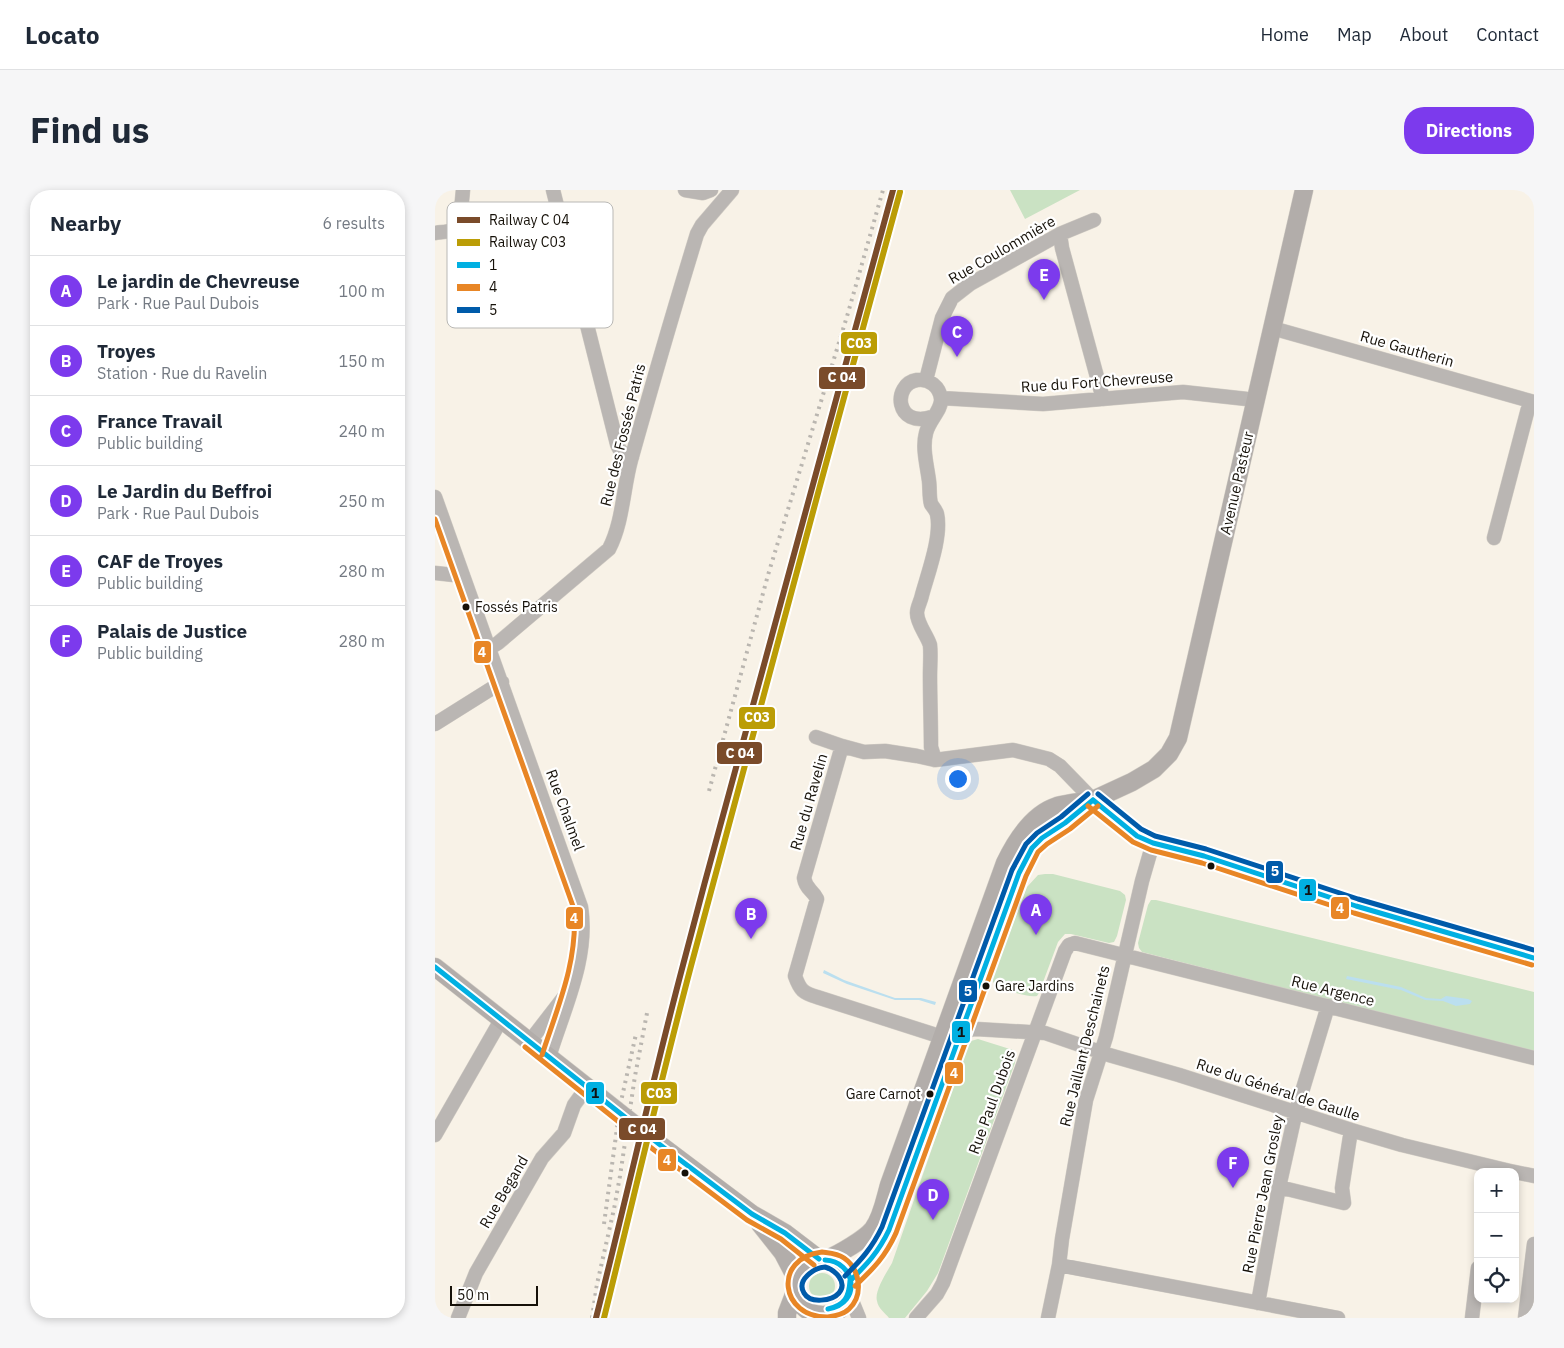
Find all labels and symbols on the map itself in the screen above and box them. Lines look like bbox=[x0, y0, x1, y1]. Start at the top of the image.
legend bbox=[447, 202, 613, 328]
text: Railway C 04 bbox=[489, 211, 570, 229]
street label: Rue Coulommière bbox=[945, 211, 1059, 288]
text: Railway C03 bbox=[489, 233, 566, 251]
text: 1 bbox=[489, 256, 497, 274]
pin: E bbox=[1028, 259, 1060, 300]
text: 4 bbox=[489, 278, 497, 296]
text: 5 bbox=[489, 301, 497, 319]
pin: C bbox=[941, 316, 973, 357]
street label: Rue Gautherin bbox=[1358, 326, 1456, 371]
line badge: C03 bbox=[840, 331, 878, 355]
text: C03 bbox=[846, 334, 872, 352]
street label: Rue des Fossés Patris bbox=[596, 362, 649, 508]
line badge: C 04 bbox=[818, 366, 866, 390]
street label: Rue du Fort Chevreuse bbox=[1020, 367, 1174, 396]
text: C 04 bbox=[827, 368, 857, 386]
street label: Avenue Pasteur bbox=[1215, 429, 1258, 536]
place label: Fossés Patris bbox=[475, 598, 558, 616]
marker: Fossés Patris bbox=[461, 602, 471, 612]
line badge: 4 bbox=[473, 640, 492, 664]
text: 4 bbox=[478, 643, 486, 661]
line badge: C03 bbox=[738, 706, 776, 730]
text: C03 bbox=[744, 708, 770, 726]
line badge: C 04 bbox=[716, 741, 763, 765]
text: C 04 bbox=[725, 744, 755, 762]
street label: Rue du Ravelin bbox=[786, 751, 831, 852]
your location bbox=[945, 766, 971, 792]
street label: Rue Chalmel bbox=[542, 767, 589, 853]
line badge: 5 bbox=[1265, 860, 1284, 884]
unlabelled marker bbox=[1206, 861, 1216, 871]
text: 5 bbox=[1271, 862, 1279, 880]
line badge: 1 bbox=[1298, 878, 1317, 902]
text: 1 bbox=[1304, 881, 1313, 899]
pin: A bbox=[1020, 894, 1052, 935]
line badge: 4 bbox=[1330, 896, 1350, 920]
pin: B bbox=[735, 898, 767, 939]
text: 4 bbox=[1336, 899, 1344, 917]
line badge: 4 bbox=[565, 906, 584, 930]
text: 4 bbox=[570, 909, 578, 927]
street label: Rue Jaillant Deschainets bbox=[1055, 963, 1114, 1128]
street label: Rue Argence bbox=[1290, 971, 1377, 1010]
place label: Gare Jardins bbox=[995, 977, 1075, 995]
line badge: 5 bbox=[958, 979, 978, 1003]
marker: Gare Jardins bbox=[981, 981, 991, 991]
text: 5 bbox=[964, 982, 972, 1000]
line badge: 1 bbox=[951, 1020, 971, 1044]
text: 1 bbox=[957, 1023, 966, 1041]
street label: Rue Paul Dubois bbox=[964, 1047, 1019, 1157]
street label: Rue du Général de Gaulle bbox=[1194, 1054, 1362, 1125]
line badge: 4 bbox=[944, 1061, 964, 1085]
text: 4 bbox=[950, 1064, 958, 1082]
line badge: 1 bbox=[585, 1081, 605, 1105]
line badge: C03 bbox=[640, 1081, 678, 1105]
text: 1 bbox=[591, 1084, 600, 1102]
text: C03 bbox=[646, 1084, 672, 1102]
place label: Gare Carnot bbox=[846, 1085, 921, 1103]
marker: Gare Carnot bbox=[925, 1089, 935, 1099]
street label: Rue Pierre Jean Grosley bbox=[1238, 1113, 1287, 1275]
line badge: C 04 bbox=[618, 1117, 666, 1141]
text: C 04 bbox=[627, 1120, 657, 1138]
pin: F bbox=[1217, 1147, 1249, 1188]
line badge: 4 bbox=[657, 1148, 677, 1172]
text: 4 bbox=[663, 1151, 671, 1169]
street label: Rue Begand bbox=[475, 1152, 532, 1232]
unlabelled marker bbox=[680, 1168, 690, 1178]
pin: D bbox=[917, 1179, 949, 1220]
scale bar bbox=[450, 1283, 537, 1306]

